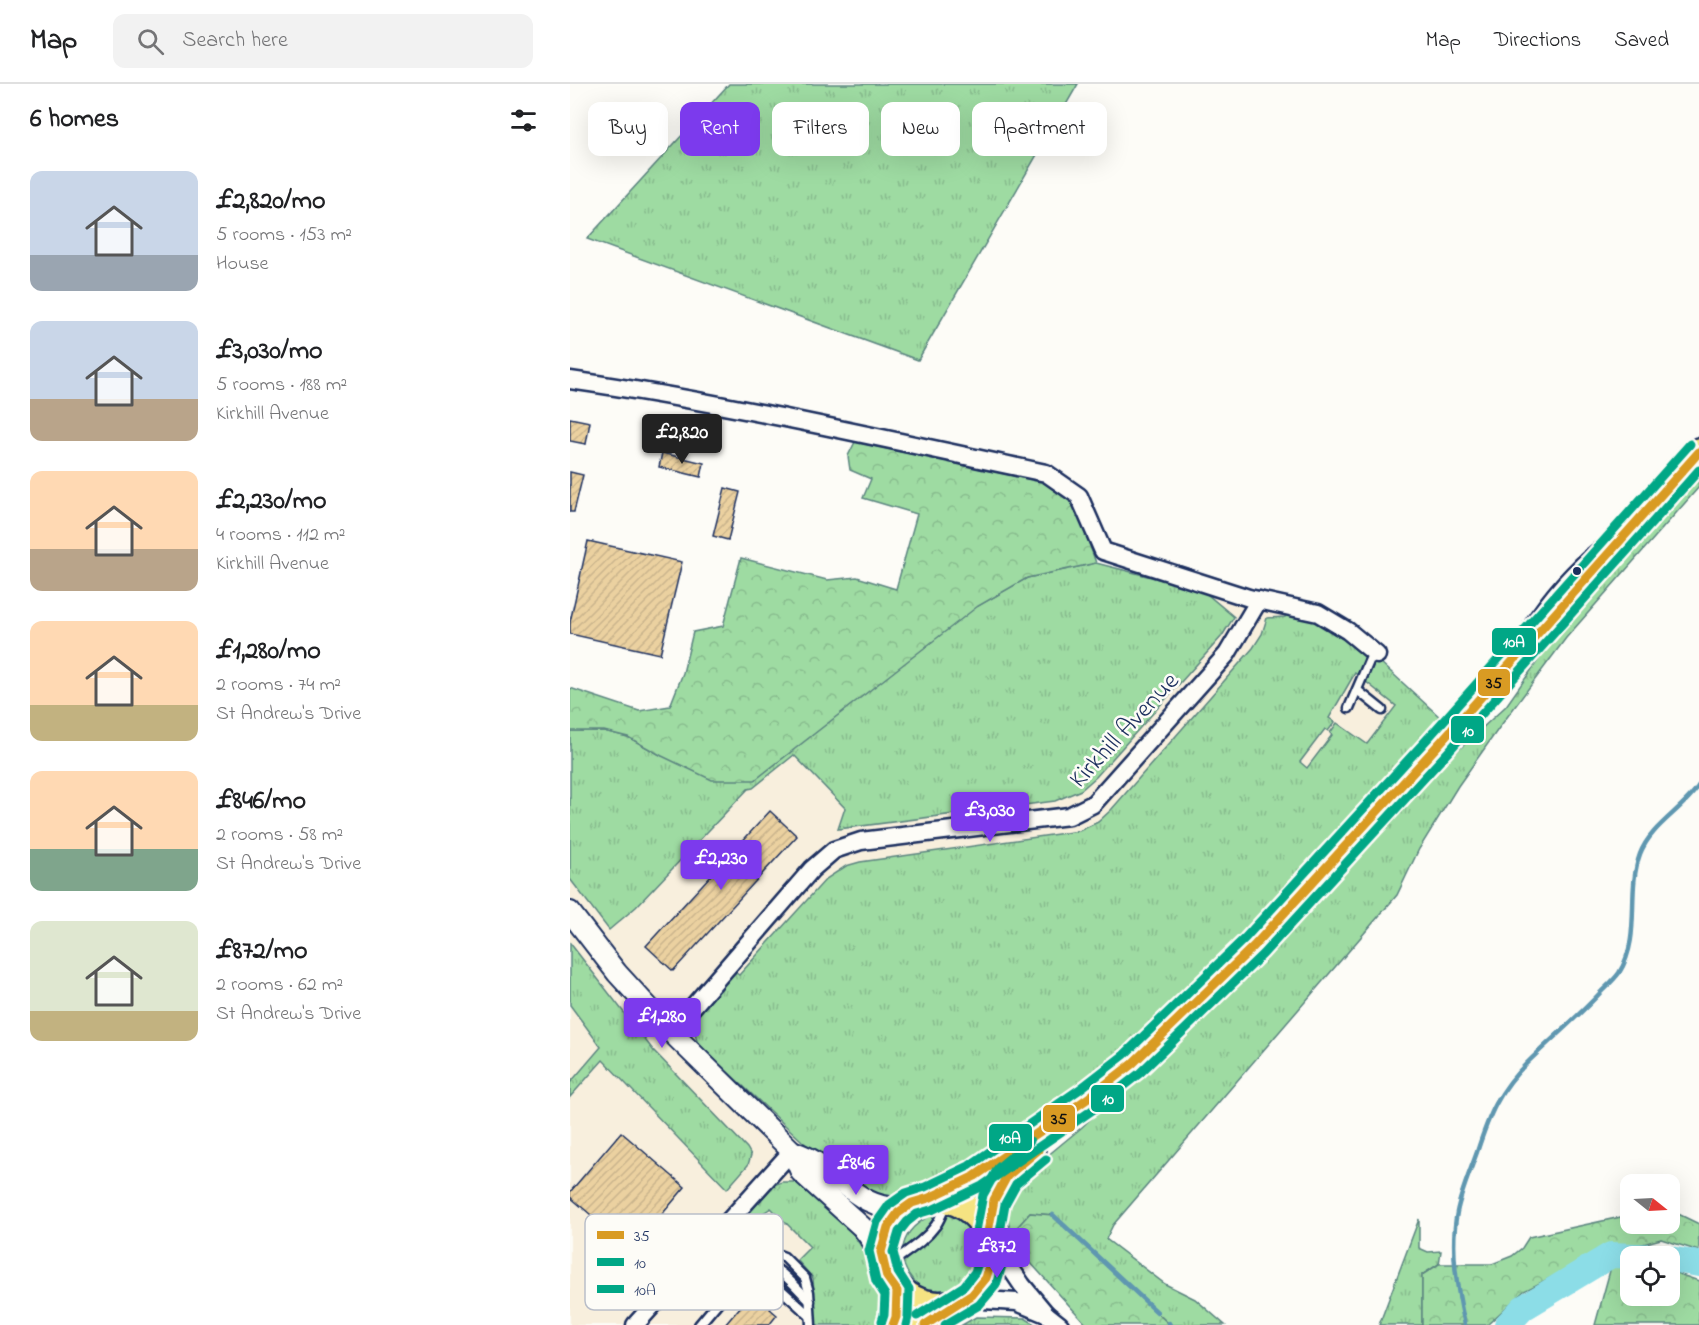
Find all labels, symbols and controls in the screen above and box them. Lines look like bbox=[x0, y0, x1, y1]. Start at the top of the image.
search box bbox=[113, 14, 533, 68]
text: Map bbox=[30, 21, 77, 62]
icon: search bbox=[134, 25, 167, 58]
text: Search here bbox=[182, 25, 288, 57]
text: Map bbox=[1425, 26, 1461, 56]
text: Directions bbox=[1494, 26, 1581, 56]
text: Saved bbox=[1614, 26, 1669, 56]
text: 6 homes bbox=[30, 101, 119, 139]
chip: Buy bbox=[588, 102, 668, 156]
chip: Rent bbox=[680, 102, 760, 156]
chip: Filters bbox=[772, 102, 869, 156]
chip: New bbox=[881, 102, 960, 156]
chip: Apartment bbox=[972, 102, 1107, 156]
icon: filters bbox=[507, 104, 540, 137]
text: £2,820/mo bbox=[216, 183, 325, 221]
icon: home bbox=[78, 195, 150, 267]
text: 5 rooms · 153 m² bbox=[216, 221, 352, 250]
text: House bbox=[216, 250, 269, 279]
text: £3,030/mo bbox=[216, 333, 323, 371]
icon: home bbox=[78, 345, 150, 417]
text: 5 rooms · 188 m² bbox=[216, 371, 347, 400]
text: Kirkhill Avenue bbox=[216, 400, 329, 429]
pin: £2,820 bbox=[633, 414, 731, 465]
text: £2,820 bbox=[656, 419, 708, 448]
text: £2,230/mo bbox=[216, 483, 326, 521]
icon: home bbox=[78, 495, 150, 567]
text: 4 rooms · 112 m² bbox=[216, 521, 345, 550]
text: Kirkhill Avenue bbox=[216, 550, 329, 579]
unlabelled marker bbox=[1571, 565, 1583, 577]
line badge: 10A bbox=[1491, 627, 1537, 656]
text: 10A bbox=[1503, 631, 1525, 655]
text: £1,280/mo bbox=[216, 633, 321, 671]
icon: home bbox=[78, 645, 150, 717]
street label: Kirkhill Avenue bbox=[1061, 664, 1189, 798]
line badge: 35 bbox=[1477, 668, 1511, 697]
text: 2 rooms · 74 m² bbox=[216, 671, 341, 700]
text: 35 bbox=[1485, 672, 1503, 696]
text: St Andrew's Drive bbox=[216, 700, 361, 729]
line badge: 10 bbox=[1450, 715, 1485, 744]
text: 10 bbox=[1462, 720, 1474, 744]
text: £846/mo bbox=[216, 783, 306, 821]
pin: £3,030 bbox=[941, 792, 1039, 843]
icon: home bbox=[78, 795, 150, 867]
text: £3,030 bbox=[965, 797, 1015, 826]
text: 2 rooms · 58 m² bbox=[216, 821, 343, 850]
pin: £2,230 bbox=[672, 840, 770, 891]
text: £2,230 bbox=[695, 845, 747, 874]
text: St Andrew's Drive bbox=[216, 850, 361, 879]
text: £872/mo bbox=[216, 933, 308, 971]
icon: home bbox=[78, 945, 150, 1017]
text: 2 rooms · 62 m² bbox=[216, 971, 343, 1000]
pin: £1,280 bbox=[613, 998, 711, 1049]
text: St Andrew's Drive bbox=[216, 1000, 361, 1029]
text: £1,280 bbox=[638, 1003, 686, 1032]
line badge: 10 bbox=[1090, 1084, 1125, 1113]
text: 10 bbox=[1102, 1088, 1114, 1112]
line badge: 35 bbox=[1042, 1104, 1076, 1133]
text: 35 bbox=[1050, 1108, 1068, 1132]
line badge: 10A bbox=[988, 1123, 1033, 1152]
text: 10A bbox=[999, 1127, 1021, 1151]
pin: £846 bbox=[820, 1145, 892, 1196]
text: £846 bbox=[837, 1150, 875, 1179]
north arrow bbox=[1620, 1174, 1680, 1234]
map controls bbox=[1620, 1174, 1680, 1306]
legend bbox=[585, 1214, 783, 1310]
text: 35 bbox=[634, 1225, 650, 1249]
pin: £872 bbox=[961, 1228, 1033, 1279]
text: £872 bbox=[978, 1233, 1016, 1262]
button: locate bbox=[1620, 1246, 1680, 1306]
text: 10 bbox=[634, 1252, 646, 1276]
text: 10A bbox=[634, 1279, 656, 1303]

